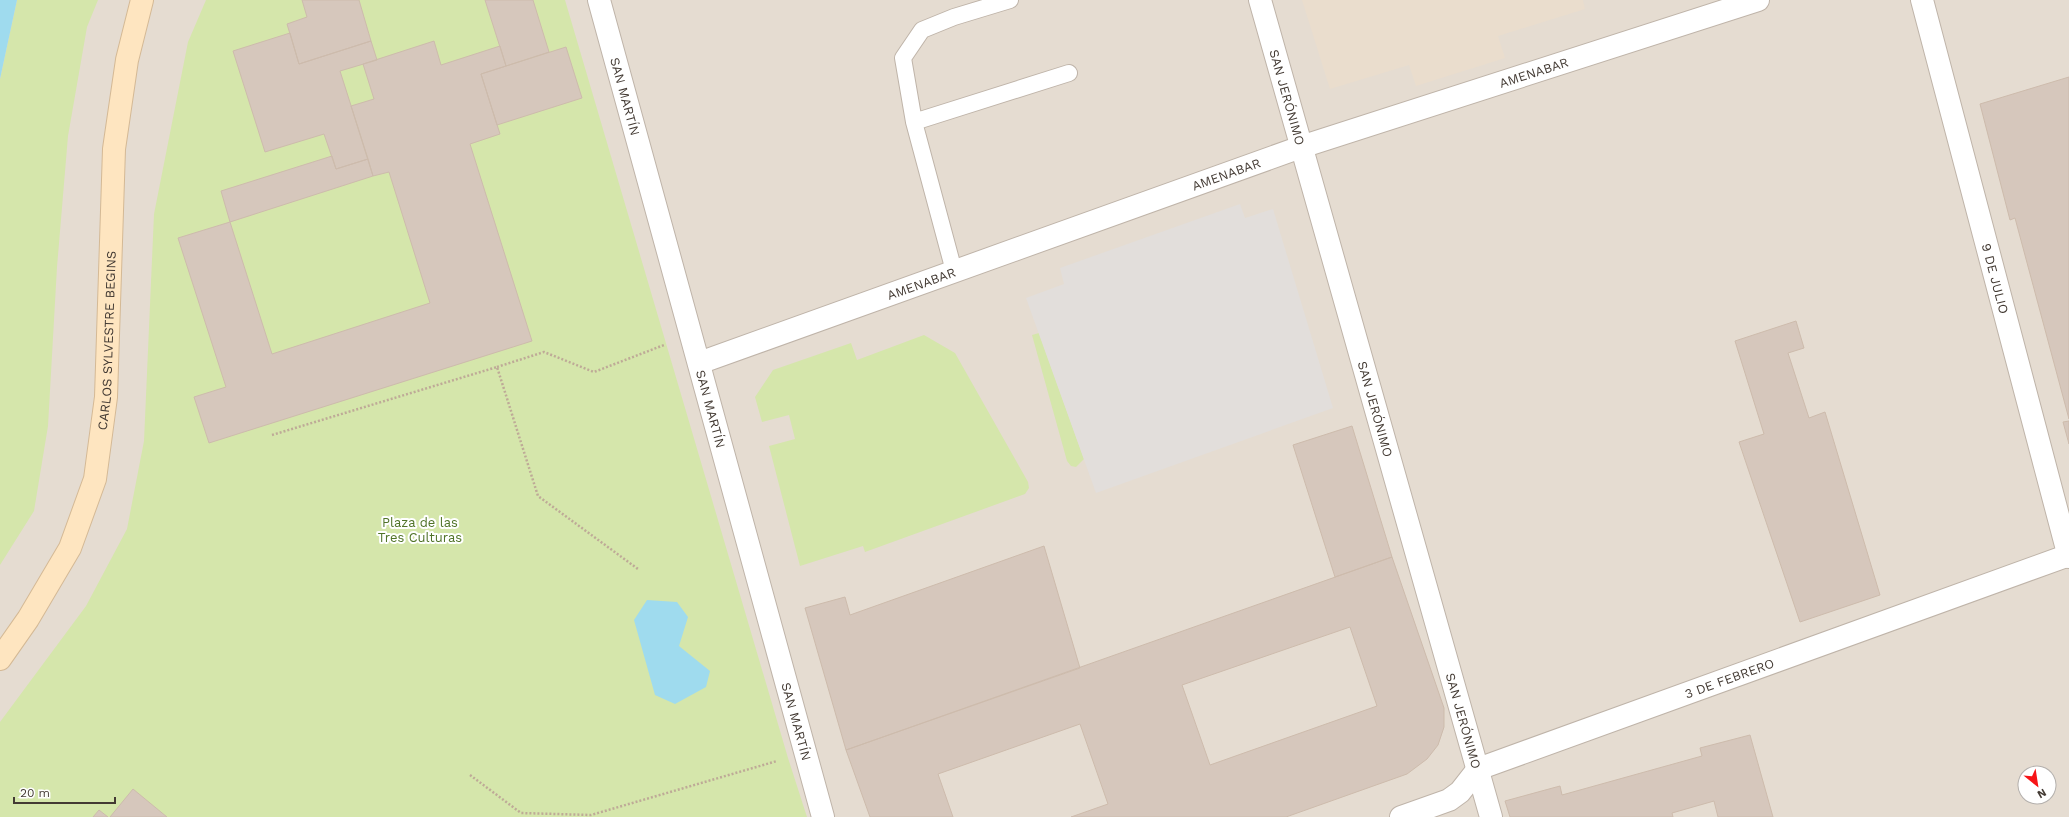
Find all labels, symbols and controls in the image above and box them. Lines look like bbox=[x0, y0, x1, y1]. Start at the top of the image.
street label: SAN JERÓNIMO bbox=[1266, 48, 1308, 147]
street label: AMENABAR bbox=[1497, 54, 1571, 91]
street label: SAN MARTÍN bbox=[607, 56, 643, 137]
street label: AMENABAR bbox=[1190, 155, 1263, 194]
street label: 9 DE JULIO bbox=[1979, 242, 2011, 315]
street label: CARLOS SYLVESTRE BEGINS bbox=[95, 250, 119, 431]
street label: AMENABAR bbox=[885, 264, 958, 303]
street label: SAN JERÓNIMO bbox=[1355, 360, 1396, 459]
street label: SAN MARTÍN bbox=[693, 368, 728, 450]
park label: Plaza de las Tres Culturas bbox=[378, 515, 462, 545]
street label: 3 DE FEBRERO bbox=[1683, 655, 1776, 702]
street label: SAN JERÓNIMO bbox=[1443, 671, 1484, 770]
street label: SAN MARTÍN bbox=[778, 681, 814, 762]
north arrow bbox=[2017, 765, 2057, 805]
scale bar bbox=[14, 779, 115, 805]
text: 20 m bbox=[20, 786, 50, 800]
text: N bbox=[2035, 786, 2049, 801]

